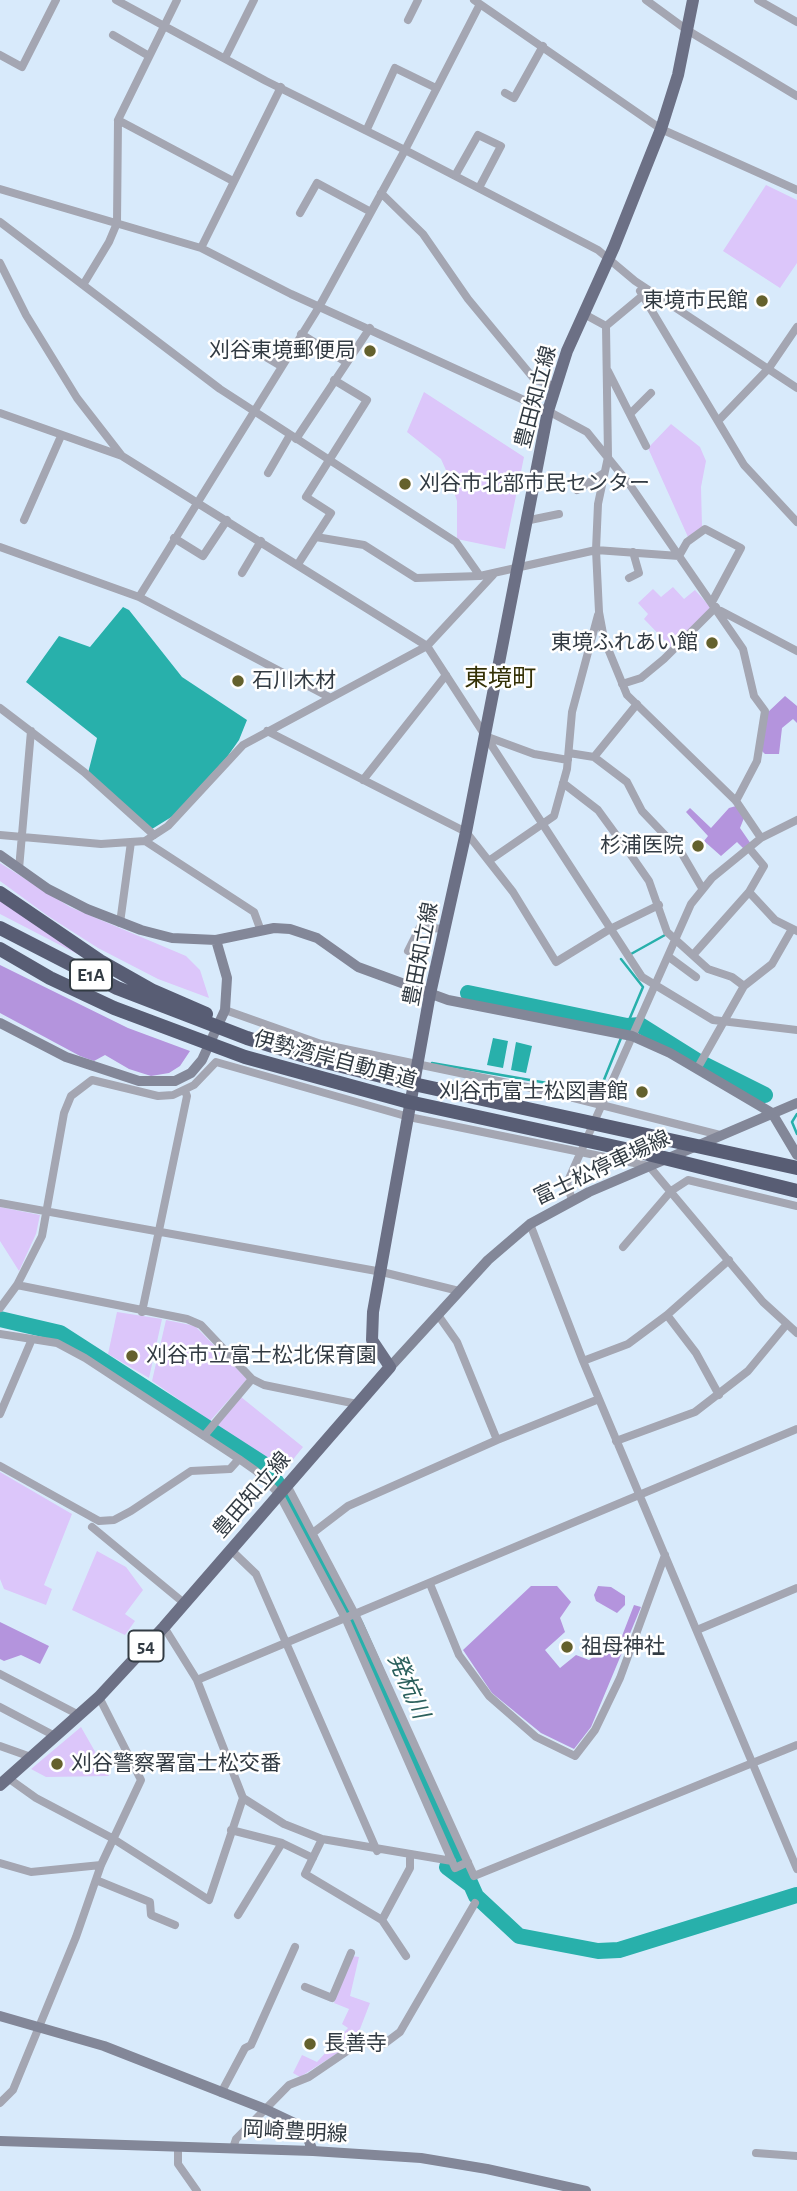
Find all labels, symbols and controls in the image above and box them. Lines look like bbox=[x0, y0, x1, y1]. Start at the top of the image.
place label: 東境市民館 bbox=[643, 288, 748, 314]
marker: 東境市民館 bbox=[754, 293, 770, 309]
place label: 刈谷東境郵便局 bbox=[209, 338, 356, 364]
marker: 刈谷東境郵便局 bbox=[362, 343, 378, 359]
street label: 豊田知立線 bbox=[510, 343, 562, 451]
place label: 刈谷市北部市民センター bbox=[419, 471, 650, 497]
marker: 刈谷市北部市民センター bbox=[397, 476, 413, 492]
place label: 東境ふれあい館 bbox=[551, 630, 698, 656]
marker: 東境ふれあい館 bbox=[704, 635, 720, 651]
district label: 東境町 bbox=[464, 665, 536, 693]
place label: 石川木材 bbox=[252, 668, 336, 694]
marker: 石川木材 bbox=[230, 673, 246, 689]
place label: 杉浦医院 bbox=[600, 833, 684, 859]
marker: 杉浦医院 bbox=[690, 838, 706, 854]
street label: 豊田知立線 bbox=[399, 900, 443, 1008]
road number: E1A bbox=[70, 959, 112, 990]
street label: 伊勢湾岸自動車道 bbox=[251, 1026, 419, 1094]
place label: 刈谷市富士松図書館 bbox=[439, 1079, 628, 1105]
marker: 刈谷市富士松図書館 bbox=[634, 1084, 650, 1100]
street label: 富士松停車場線 bbox=[530, 1126, 674, 1210]
place label: 刈谷市立富士松北保育園 bbox=[146, 1343, 377, 1369]
marker: 刈谷市立富士松北保育園 bbox=[124, 1348, 140, 1364]
street label: 豊田知立線 bbox=[208, 1447, 296, 1543]
road number: 54 bbox=[128, 1630, 164, 1662]
place label: 祖母神社 bbox=[581, 1634, 665, 1660]
marker: 祖母神社 bbox=[559, 1639, 575, 1655]
water label: 発杭川 bbox=[381, 1649, 435, 1723]
place label: 刈谷警察署富士松交番 bbox=[71, 1751, 281, 1777]
marker: 刈谷警察署富士松交番 bbox=[49, 1756, 65, 1772]
place label: 長善寺 bbox=[324, 2031, 387, 2057]
marker: 長善寺 bbox=[302, 2036, 318, 2052]
street label: 岡崎豊明線 bbox=[242, 2117, 348, 2147]

